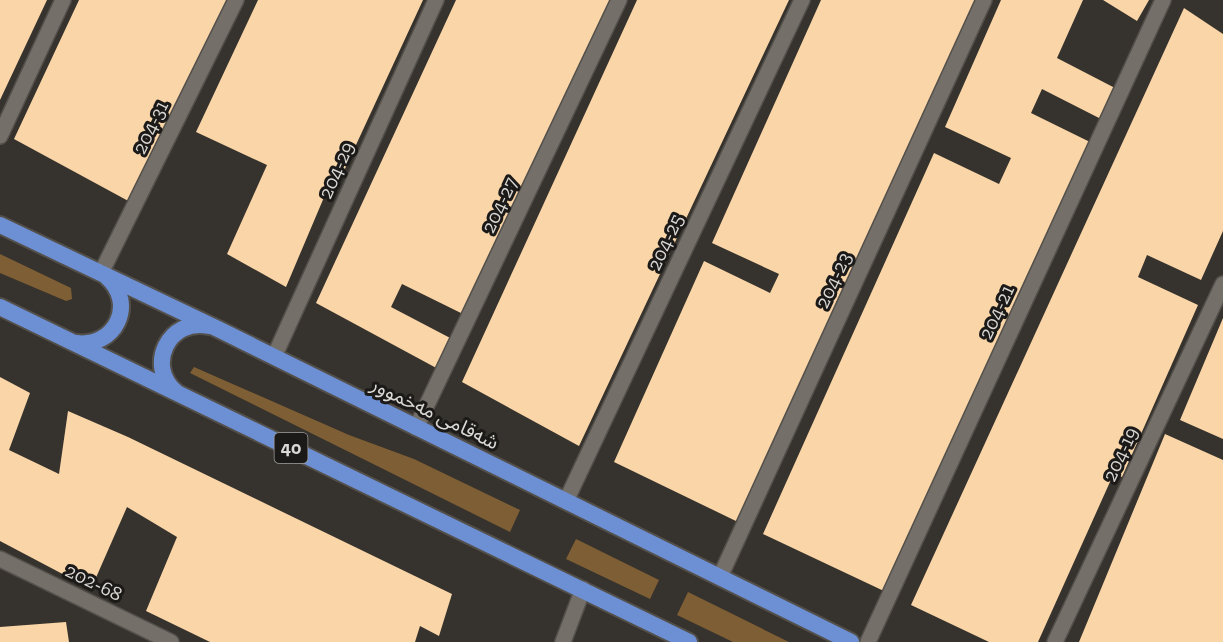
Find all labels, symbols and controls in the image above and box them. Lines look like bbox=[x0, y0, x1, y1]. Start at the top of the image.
street label: 204-31 bbox=[127, 96, 173, 158]
street label: 204-29 bbox=[313, 138, 359, 202]
street label: 204-27 bbox=[476, 173, 523, 237]
street label: 204-25 bbox=[642, 210, 688, 274]
street label: 204-23 bbox=[810, 248, 856, 312]
street label: 204-21 bbox=[973, 281, 1019, 343]
street label: شەقامی مەخموور bbox=[366, 371, 503, 454]
street label: 204-19 bbox=[1097, 423, 1143, 485]
road number: 40 bbox=[274, 433, 308, 463]
street label: 202-68 bbox=[62, 558, 126, 606]

